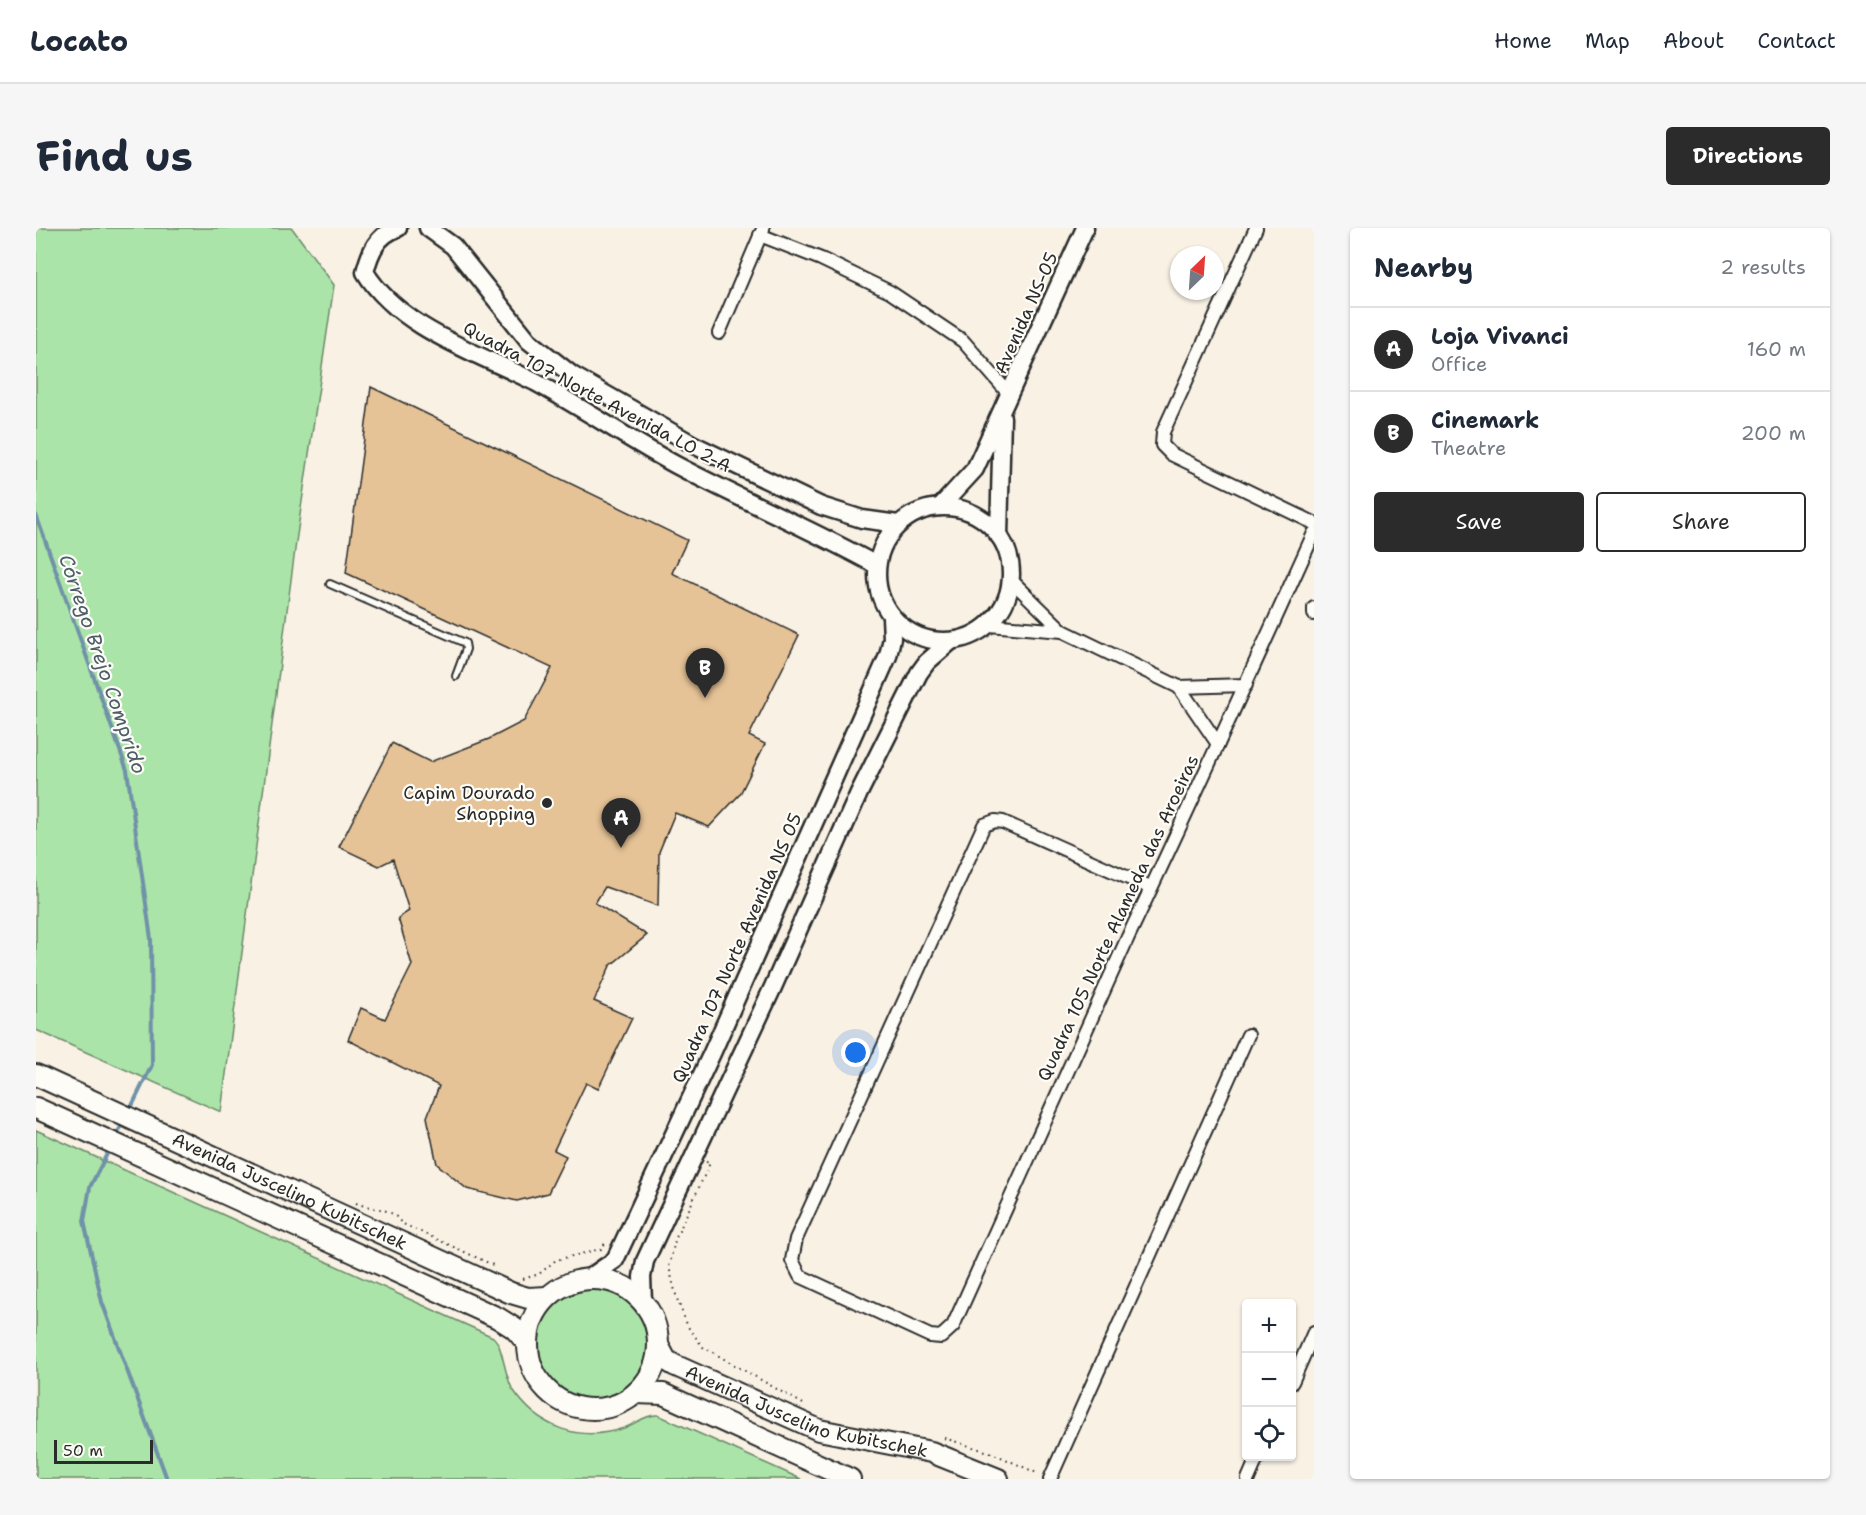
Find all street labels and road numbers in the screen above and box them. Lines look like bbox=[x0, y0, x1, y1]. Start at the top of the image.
street label: Avenida NS-05 bbox=[988, 248, 1064, 378]
street label: Quadra 107 Norte Avenida LO 2-A bbox=[459, 316, 735, 478]
street label: Quadra 105 Norte Alameda das Aroeiras bbox=[1032, 751, 1204, 1085]
street label: Quadra 107 Norte Avenida NS 05 bbox=[666, 809, 808, 1087]
street label: Avenida Juscelino Kubitschek bbox=[168, 1127, 411, 1256]
street label: Avenida Juscelino Kubitschek bbox=[681, 1360, 930, 1463]

